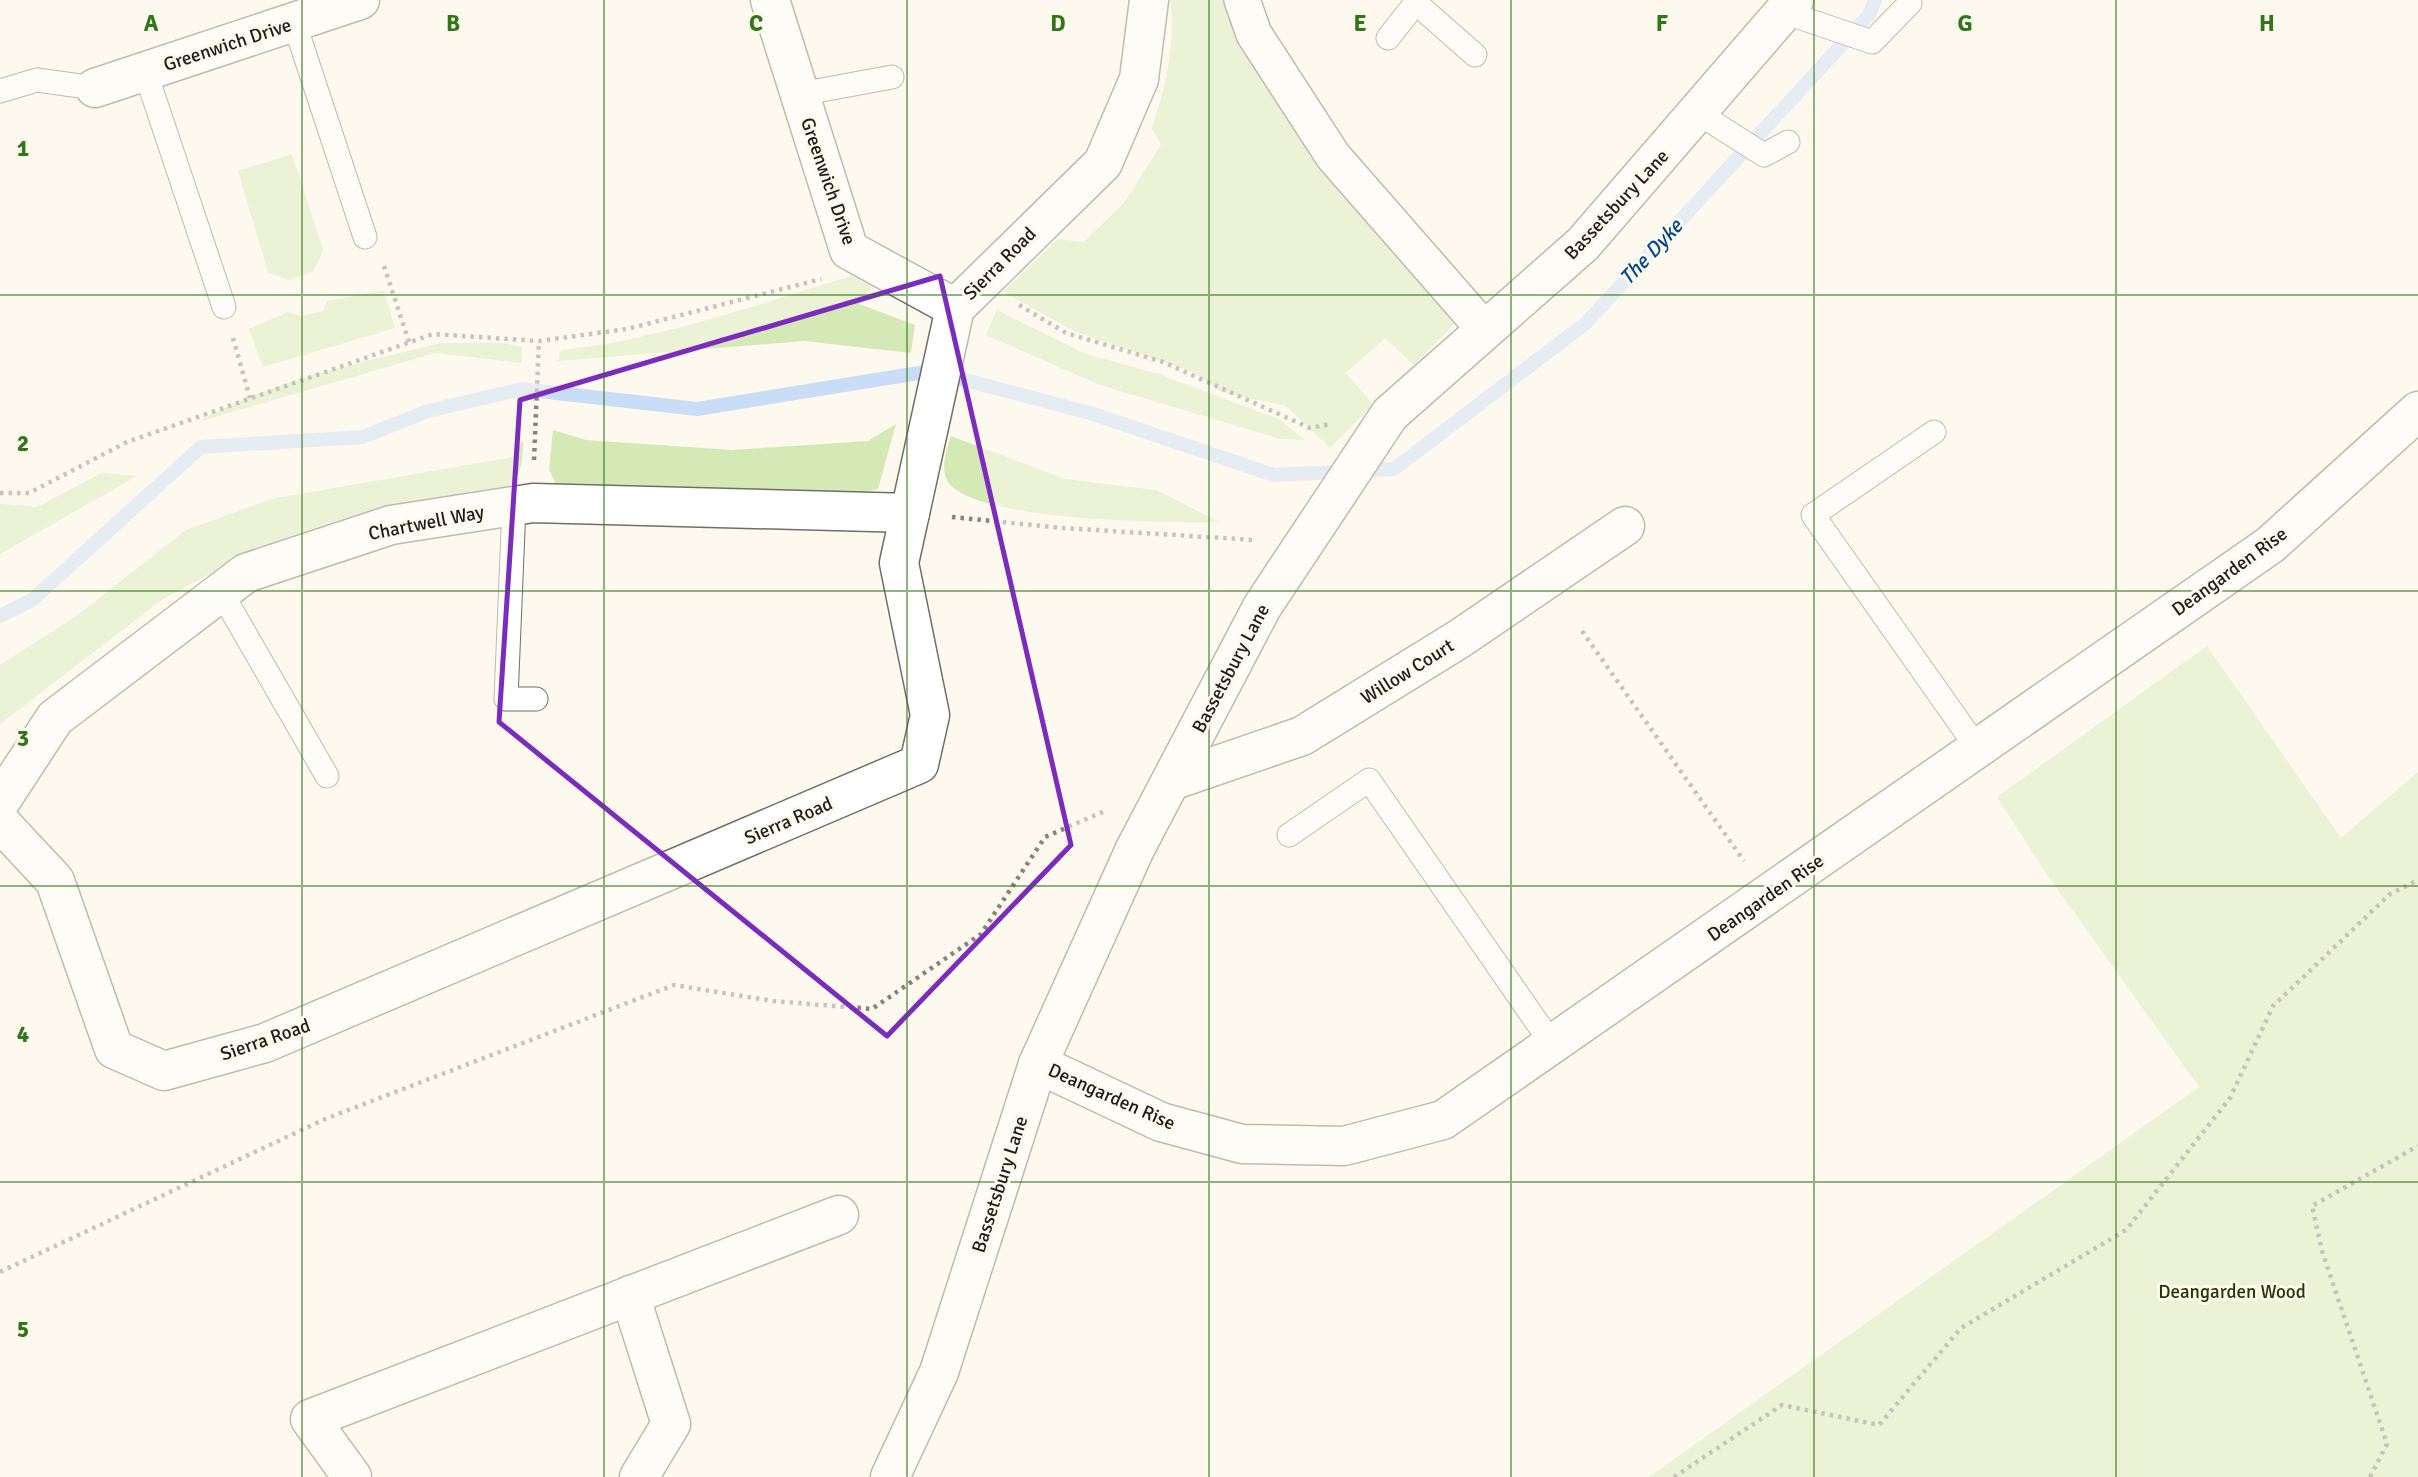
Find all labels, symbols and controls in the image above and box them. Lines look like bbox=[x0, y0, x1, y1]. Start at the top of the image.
text: A bbox=[144, 9, 159, 38]
text: B bbox=[446, 9, 460, 38]
text: C bbox=[749, 9, 763, 38]
text: D bbox=[1050, 9, 1066, 38]
text: E bbox=[1353, 9, 1367, 38]
text: F bbox=[1656, 9, 1668, 38]
text: G bbox=[1957, 9, 1973, 38]
text: H bbox=[2259, 9, 2275, 38]
street label: Greenwich Drive bbox=[160, 13, 294, 77]
street label: Greenwich Drive bbox=[795, 115, 861, 248]
text: 1 bbox=[17, 134, 29, 163]
street label: Bassetsbury Lane bbox=[1559, 144, 1674, 265]
water label: The Dyke bbox=[1614, 212, 1689, 290]
street label: Sierra Road bbox=[958, 222, 1041, 305]
text: 2 bbox=[17, 429, 29, 458]
street label: Chartwell Way bbox=[366, 500, 486, 546]
street label: Deangarden Rise bbox=[2167, 522, 2292, 622]
street label: Bassetsbury Lane bbox=[1187, 600, 1275, 737]
street label: Willow Court bbox=[1357, 634, 1459, 710]
text: 3 bbox=[17, 724, 29, 753]
street label: Sierra Road bbox=[741, 792, 836, 850]
street label: Deangarden Rise bbox=[1703, 849, 1828, 947]
street label: Sierra Road bbox=[217, 1013, 313, 1067]
text: 4 bbox=[17, 1020, 29, 1049]
street label: Deangarden Rise bbox=[1044, 1058, 1179, 1136]
street label: Bassetsbury Lane bbox=[967, 1113, 1033, 1256]
park label: Deangarden Wood bbox=[2158, 1280, 2306, 1304]
text: 5 bbox=[17, 1315, 29, 1344]

